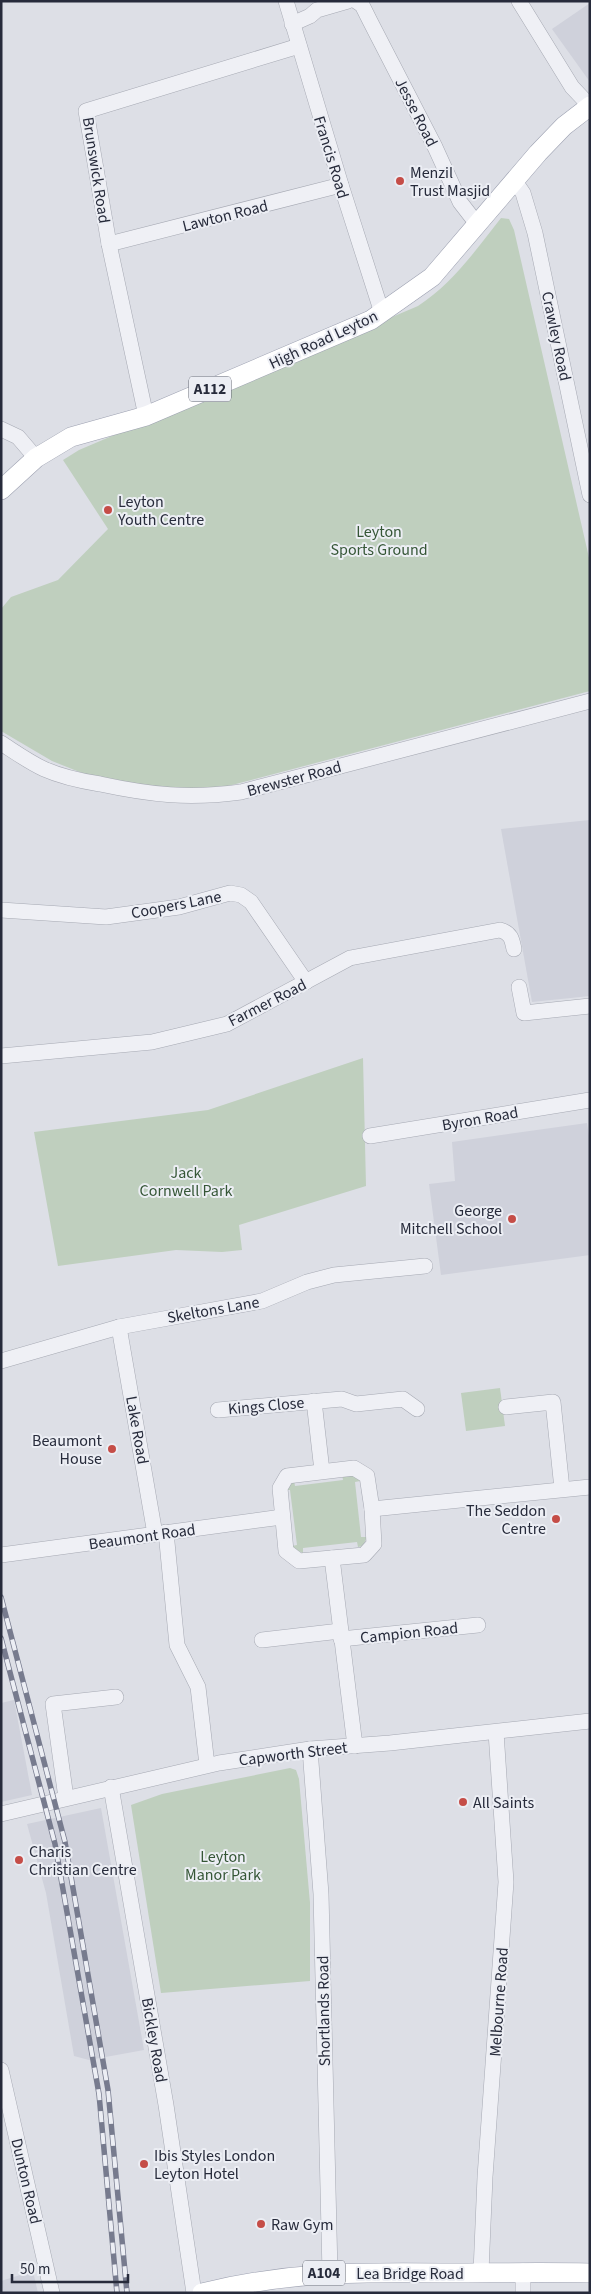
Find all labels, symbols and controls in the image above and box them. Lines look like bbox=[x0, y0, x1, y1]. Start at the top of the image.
street label: Jesse Road bbox=[389, 74, 443, 151]
street label: Francis Road bbox=[308, 113, 354, 201]
street label: Brunswick Road bbox=[77, 115, 115, 225]
place label: Menzil Trust Masjid bbox=[410, 162, 490, 202]
marker: Menzil Trust Masjid bbox=[394, 175, 406, 187]
street label: Lawton Road bbox=[180, 195, 270, 237]
street label: Crawley Road bbox=[536, 289, 576, 383]
street label: High Road Leyton bbox=[265, 305, 381, 375]
road number: A112 bbox=[189, 376, 231, 402]
place label: Leyton Youth Centre bbox=[117, 491, 204, 531]
marker: Leyton Youth Centre bbox=[102, 504, 114, 516]
park label: Leyton Sports Ground bbox=[330, 521, 428, 561]
street label: Brewster Road bbox=[245, 756, 344, 802]
street label: Coopers Lane bbox=[129, 885, 223, 924]
street label: Farmer Road bbox=[224, 974, 310, 1032]
street label: Byron Road bbox=[440, 1101, 520, 1137]
park label: Jack Cornwell Park bbox=[140, 1162, 232, 1202]
place label: George Mitchell School bbox=[400, 1200, 502, 1240]
marker: George Mitchell School bbox=[506, 1213, 518, 1225]
street label: Skeltons Lane bbox=[165, 1291, 261, 1329]
street label: Kings Close bbox=[227, 1392, 305, 1420]
street label: Lake Road bbox=[120, 1394, 154, 1466]
place label: Beaumont House bbox=[32, 1430, 103, 1470]
marker: Beaumont House bbox=[106, 1443, 118, 1455]
place label: The Seddon Centre bbox=[466, 1500, 546, 1540]
marker: The Seddon Centre bbox=[550, 1513, 562, 1525]
street label: Beaumont Road bbox=[87, 1519, 197, 1555]
street label: Campion Road bbox=[359, 1617, 459, 1649]
street label: Capworth Street bbox=[238, 1736, 349, 1772]
place label: All Saints bbox=[473, 1792, 535, 1814]
marker: All Saints bbox=[457, 1796, 469, 1808]
place label: Charis Christian Centre bbox=[29, 1841, 137, 1881]
park label: Leyton Manor Park bbox=[185, 1846, 261, 1886]
marker: Charis Christian Centre bbox=[13, 1854, 25, 1866]
street label: Melbourne Road bbox=[484, 1947, 514, 2058]
street label: Shortlands Road bbox=[312, 1955, 336, 2067]
street label: Bickley Road bbox=[136, 1996, 172, 2084]
street label: Dunton Road bbox=[5, 2136, 47, 2226]
place label: Ibis Styles London Leyton Hotel bbox=[154, 2145, 275, 2185]
marker: Ibis Styles London Leyton Hotel bbox=[138, 2158, 150, 2170]
place label: Raw Gym bbox=[271, 2214, 333, 2236]
marker: Raw Gym bbox=[255, 2218, 267, 2230]
scale bar bbox=[12, 2252, 129, 2284]
text: 50 m bbox=[20, 2259, 50, 2280]
road number: A104 bbox=[303, 2260, 345, 2286]
street label: Lea Bridge Road bbox=[356, 2263, 464, 2285]

